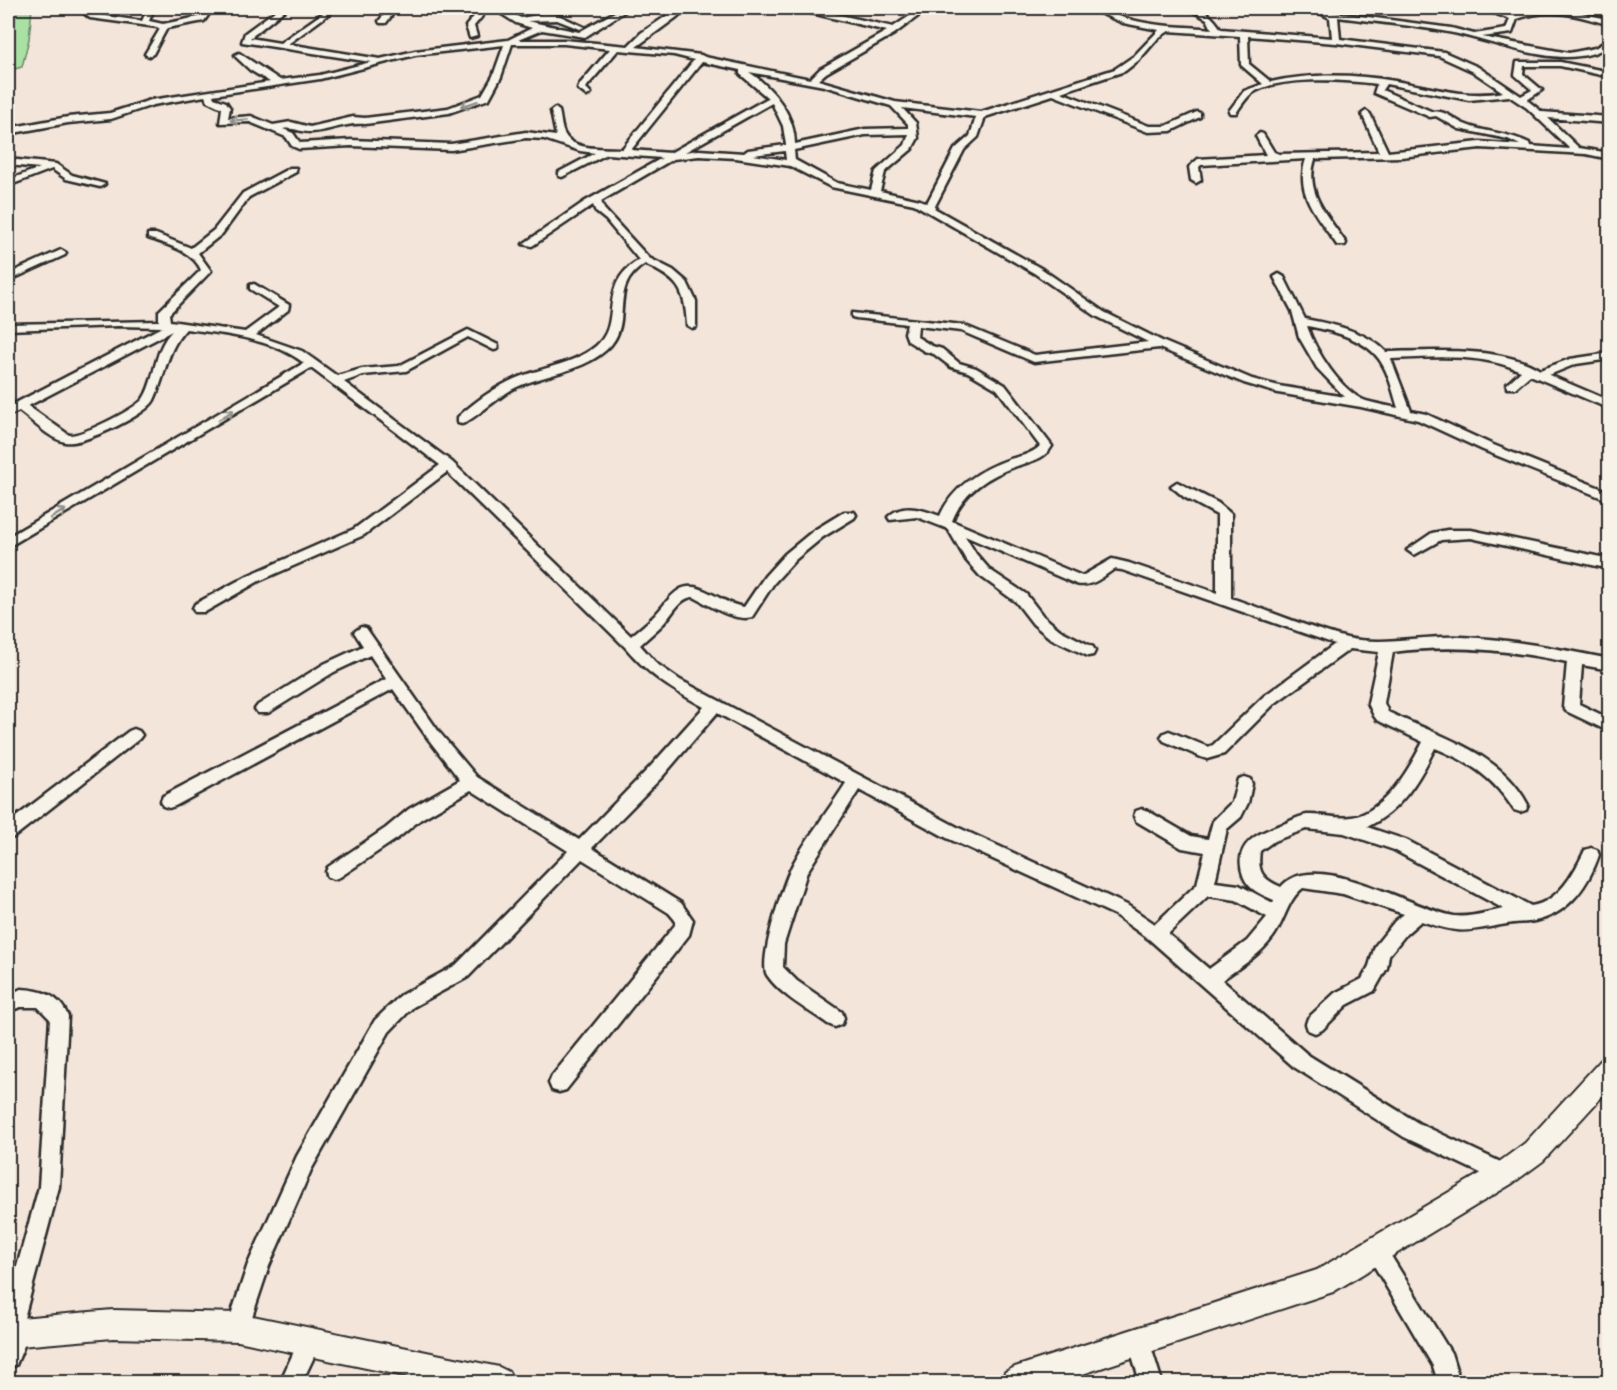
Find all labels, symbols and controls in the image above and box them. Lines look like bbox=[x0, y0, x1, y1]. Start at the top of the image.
one-way arrow bbox=[460, 99, 479, 110]
one-way arrow bbox=[230, 115, 250, 126]
one-way arrow bbox=[217, 409, 234, 421]
one-way arrow bbox=[49, 507, 66, 519]

